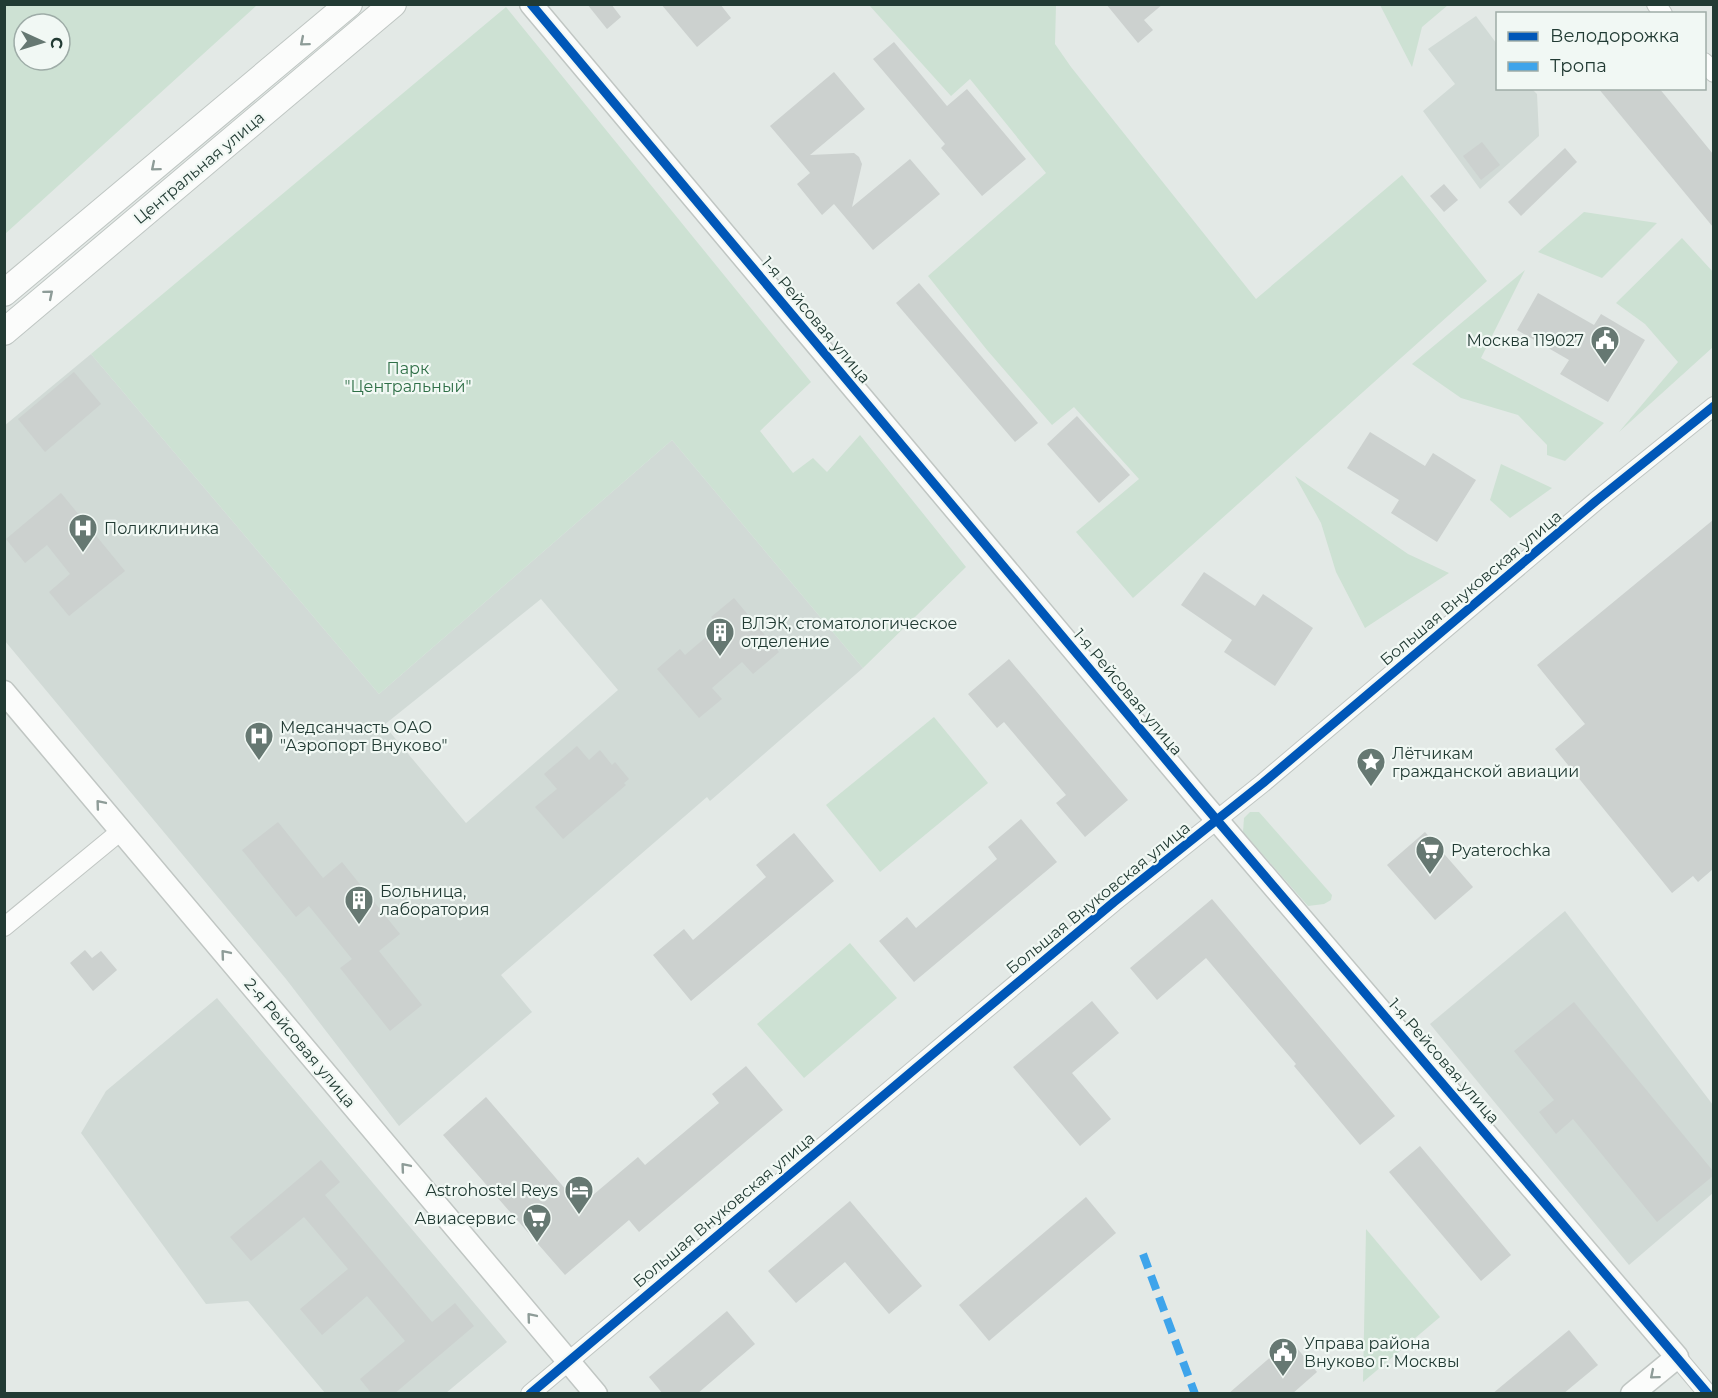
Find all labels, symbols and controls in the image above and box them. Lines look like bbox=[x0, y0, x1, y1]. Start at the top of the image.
north arrow bbox=[12, 12, 72, 72]
legend bbox=[1496, 12, 1706, 90]
text: Велодорожка bbox=[1550, 25, 1679, 47]
one-way arrow bbox=[300, 35, 311, 46]
text: С bbox=[47, 37, 66, 50]
text: Тропа bbox=[1550, 55, 1607, 77]
street label: Центральная улица bbox=[130, 108, 268, 228]
one-way arrow bbox=[151, 160, 162, 171]
street label: 1-я Рейсовая улица bbox=[757, 253, 875, 387]
one-way arrow bbox=[42, 290, 53, 301]
public building icon: Москва 119027 bbox=[1589, 324, 1621, 366]
place label: Москва 119027 bbox=[1466, 331, 1584, 350]
park label: Парк "Центральный" bbox=[345, 359, 471, 396]
street label: Большая Внуковская улица bbox=[1376, 507, 1566, 669]
hospital icon: Поликлиника bbox=[67, 512, 99, 554]
place label: Поликлиника bbox=[104, 519, 219, 538]
place label: ВЛЭК, стоматологическое отделение bbox=[741, 614, 957, 651]
building icon: ВЛЭК, стоматологическое отделение bbox=[704, 616, 736, 658]
street label: 1-я Рейсовая улица bbox=[1069, 625, 1187, 759]
place label: Медсанчасть ОАО "Аэропорт Внуково" bbox=[280, 718, 447, 755]
hospital icon: Медсанчасть ОАО "Аэропорт Внуково" bbox=[243, 720, 275, 762]
place label: Лётчикам гражданской авиации bbox=[1392, 744, 1579, 781]
place icon: Лётчикам гражданской авиации bbox=[1355, 746, 1387, 788]
one-way arrow bbox=[96, 800, 107, 811]
street label: Большая Внуковская улица bbox=[1002, 818, 1194, 978]
supermarket icon: Pyaterochka bbox=[1414, 834, 1446, 876]
place label: Pyaterochka bbox=[1451, 841, 1551, 860]
place label: Больница, лаборатория bbox=[380, 882, 489, 919]
building icon: Больница, лаборатория bbox=[343, 884, 375, 926]
one-way arrow bbox=[222, 950, 233, 961]
street label: 2-я Рейсовая улица bbox=[240, 975, 360, 1111]
street label: 1-я Рейсовая улица bbox=[1385, 995, 1503, 1127]
street label: Большая Внуковская улица bbox=[629, 1129, 819, 1291]
one-way arrow bbox=[401, 1163, 412, 1174]
hotel icon: Astrohostel Reys bbox=[563, 1174, 595, 1216]
place label: Astrohostel Reys bbox=[426, 1181, 558, 1200]
supermarket icon: Авиасервис bbox=[521, 1202, 553, 1244]
place label: Авиасервис bbox=[415, 1209, 516, 1228]
one-way arrow bbox=[527, 1312, 538, 1323]
place label: Управа района Внуково г. Москвы bbox=[1304, 1334, 1460, 1371]
public building icon: Управа района Внуково г. Москвы bbox=[1267, 1336, 1299, 1378]
one-way arrow bbox=[1650, 1368, 1661, 1379]

